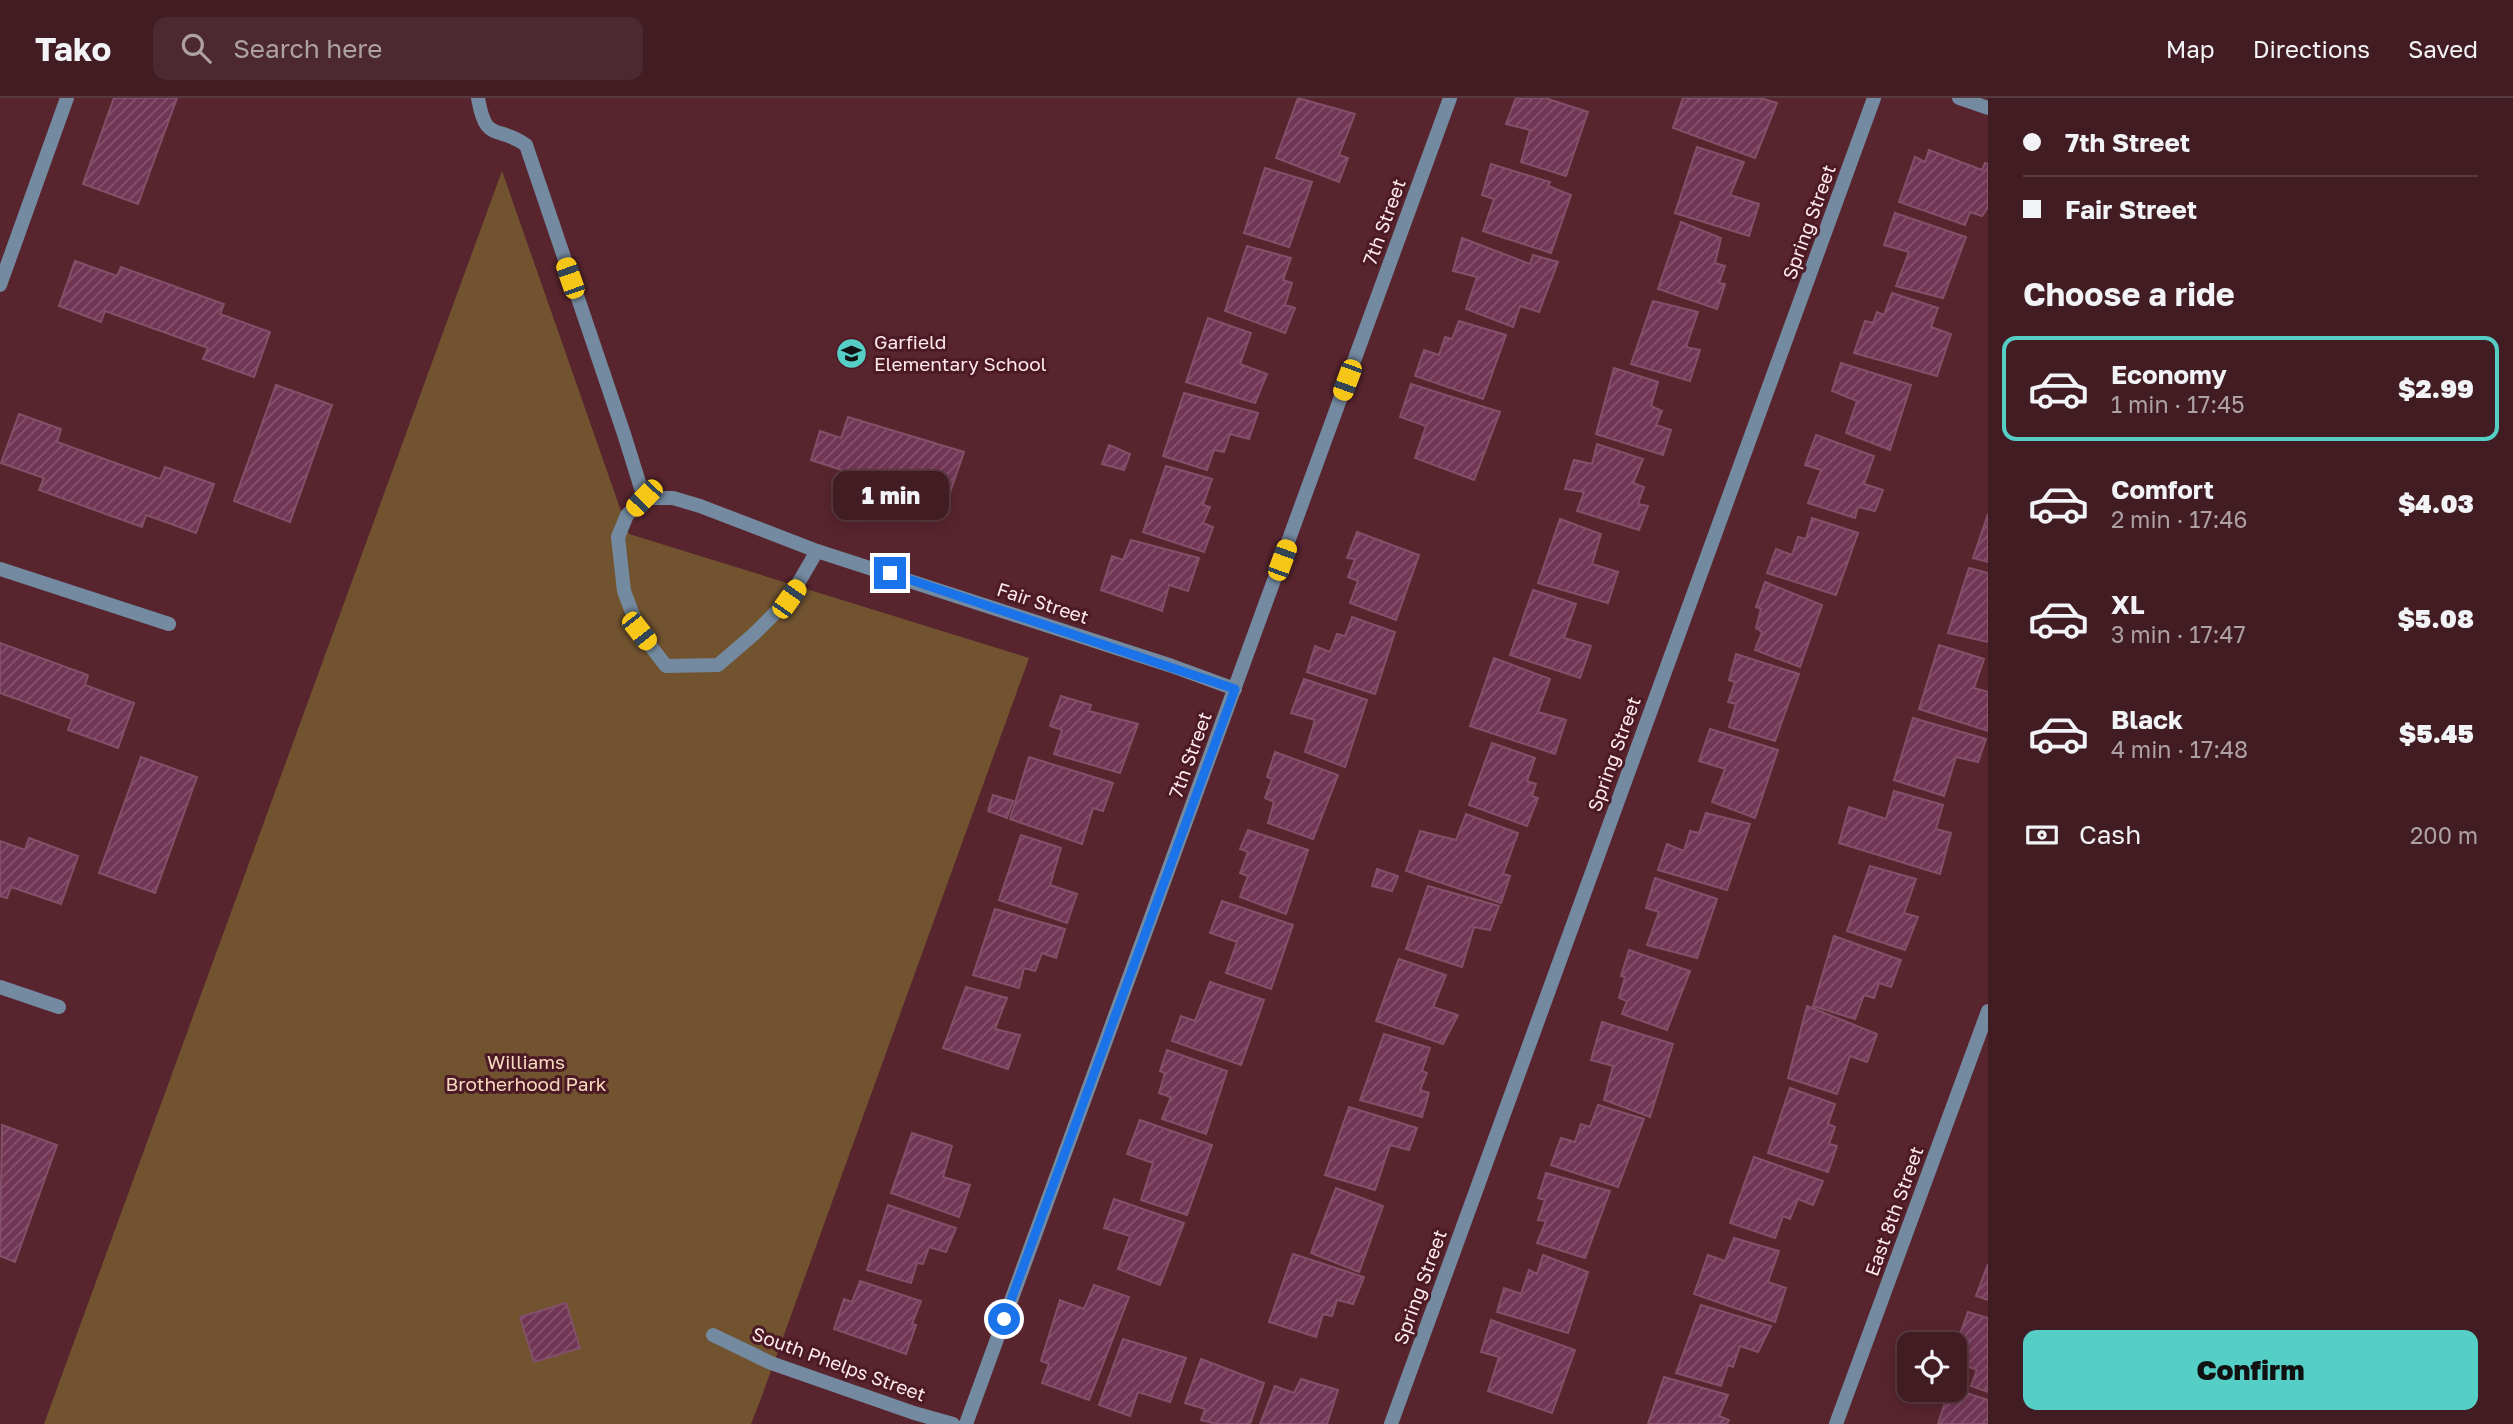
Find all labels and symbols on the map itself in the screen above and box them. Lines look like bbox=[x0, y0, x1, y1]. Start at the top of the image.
street label: Spring Street bbox=[1777, 161, 1840, 282]
street label: 7th Street bbox=[1357, 175, 1410, 268]
car bbox=[554, 255, 587, 301]
place label: Garfield Elementary School bbox=[874, 330, 1047, 375]
school or university icon: Garfield Elementary School bbox=[834, 336, 868, 370]
car bbox=[1330, 357, 1365, 403]
callout: 1 min bbox=[832, 472, 948, 520]
car bbox=[622, 476, 667, 520]
car bbox=[1265, 537, 1300, 583]
route end bbox=[874, 557, 906, 589]
car bbox=[769, 576, 810, 622]
street label: Fair Street bbox=[994, 577, 1092, 628]
car bbox=[618, 608, 661, 654]
street label: Spring Street bbox=[1582, 693, 1645, 814]
street label: 7th Street bbox=[1163, 708, 1216, 801]
park label: Williams Brotherhood Park bbox=[445, 1050, 607, 1095]
street label: East 8th Street bbox=[1859, 1143, 1928, 1279]
street label: Spring Street bbox=[1388, 1226, 1451, 1347]
route start bbox=[988, 1303, 1020, 1335]
street label: South Phelps Street bbox=[749, 1321, 929, 1406]

